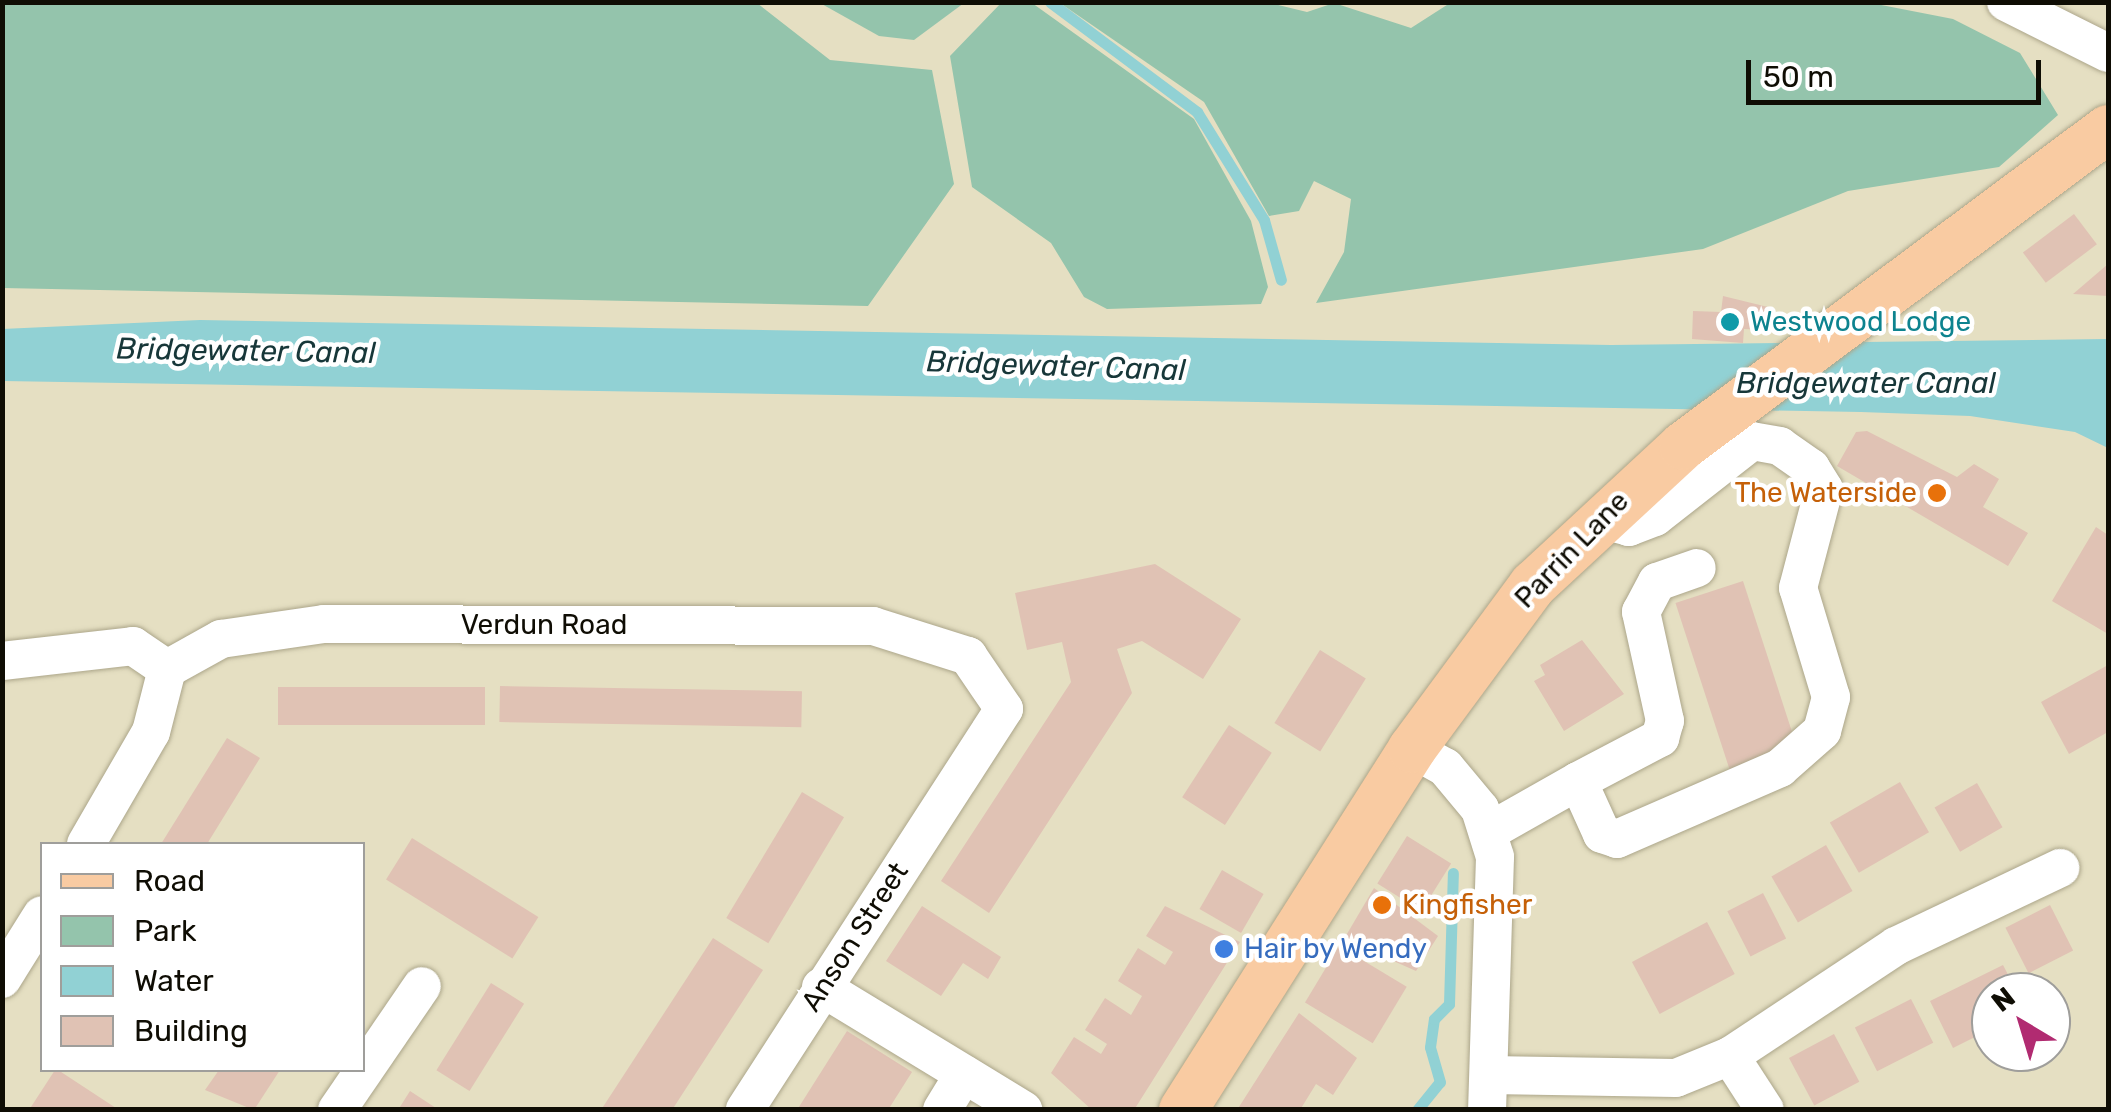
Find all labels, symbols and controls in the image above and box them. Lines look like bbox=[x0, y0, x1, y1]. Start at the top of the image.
scale bar bbox=[1751, 40, 2046, 102]
text: 50 m bbox=[1763, 59, 1834, 95]
place label: Westwood Lodge bbox=[1750, 305, 1971, 339]
marker: Westwood Lodge bbox=[1719, 311, 1741, 333]
water label: Bridgewater Canal bbox=[116, 331, 376, 371]
water label: Bridgewater Canal bbox=[925, 343, 1187, 389]
water label: Bridgewater Canal bbox=[1736, 365, 1996, 401]
place label: The Waterside bbox=[1734, 476, 1917, 510]
marker: The Waterside bbox=[1926, 482, 1948, 504]
street label: Parrin Lane bbox=[1508, 485, 1636, 615]
street label: Verdun Road bbox=[461, 608, 627, 642]
legend bbox=[40, 842, 365, 1072]
street label: Anson Street bbox=[794, 856, 916, 1018]
text: Road bbox=[134, 863, 205, 899]
place label: Kingfisher bbox=[1402, 888, 1532, 922]
marker: Kingfisher bbox=[1371, 894, 1393, 916]
text: Park bbox=[134, 913, 196, 949]
place label: Hair by Wendy bbox=[1244, 932, 1429, 966]
marker: Hair by Wendy bbox=[1213, 938, 1235, 960]
text: Water bbox=[134, 963, 214, 999]
north arrow bbox=[1971, 972, 2071, 1072]
text: N bbox=[1985, 980, 2022, 1019]
text: Building bbox=[134, 1013, 248, 1049]

